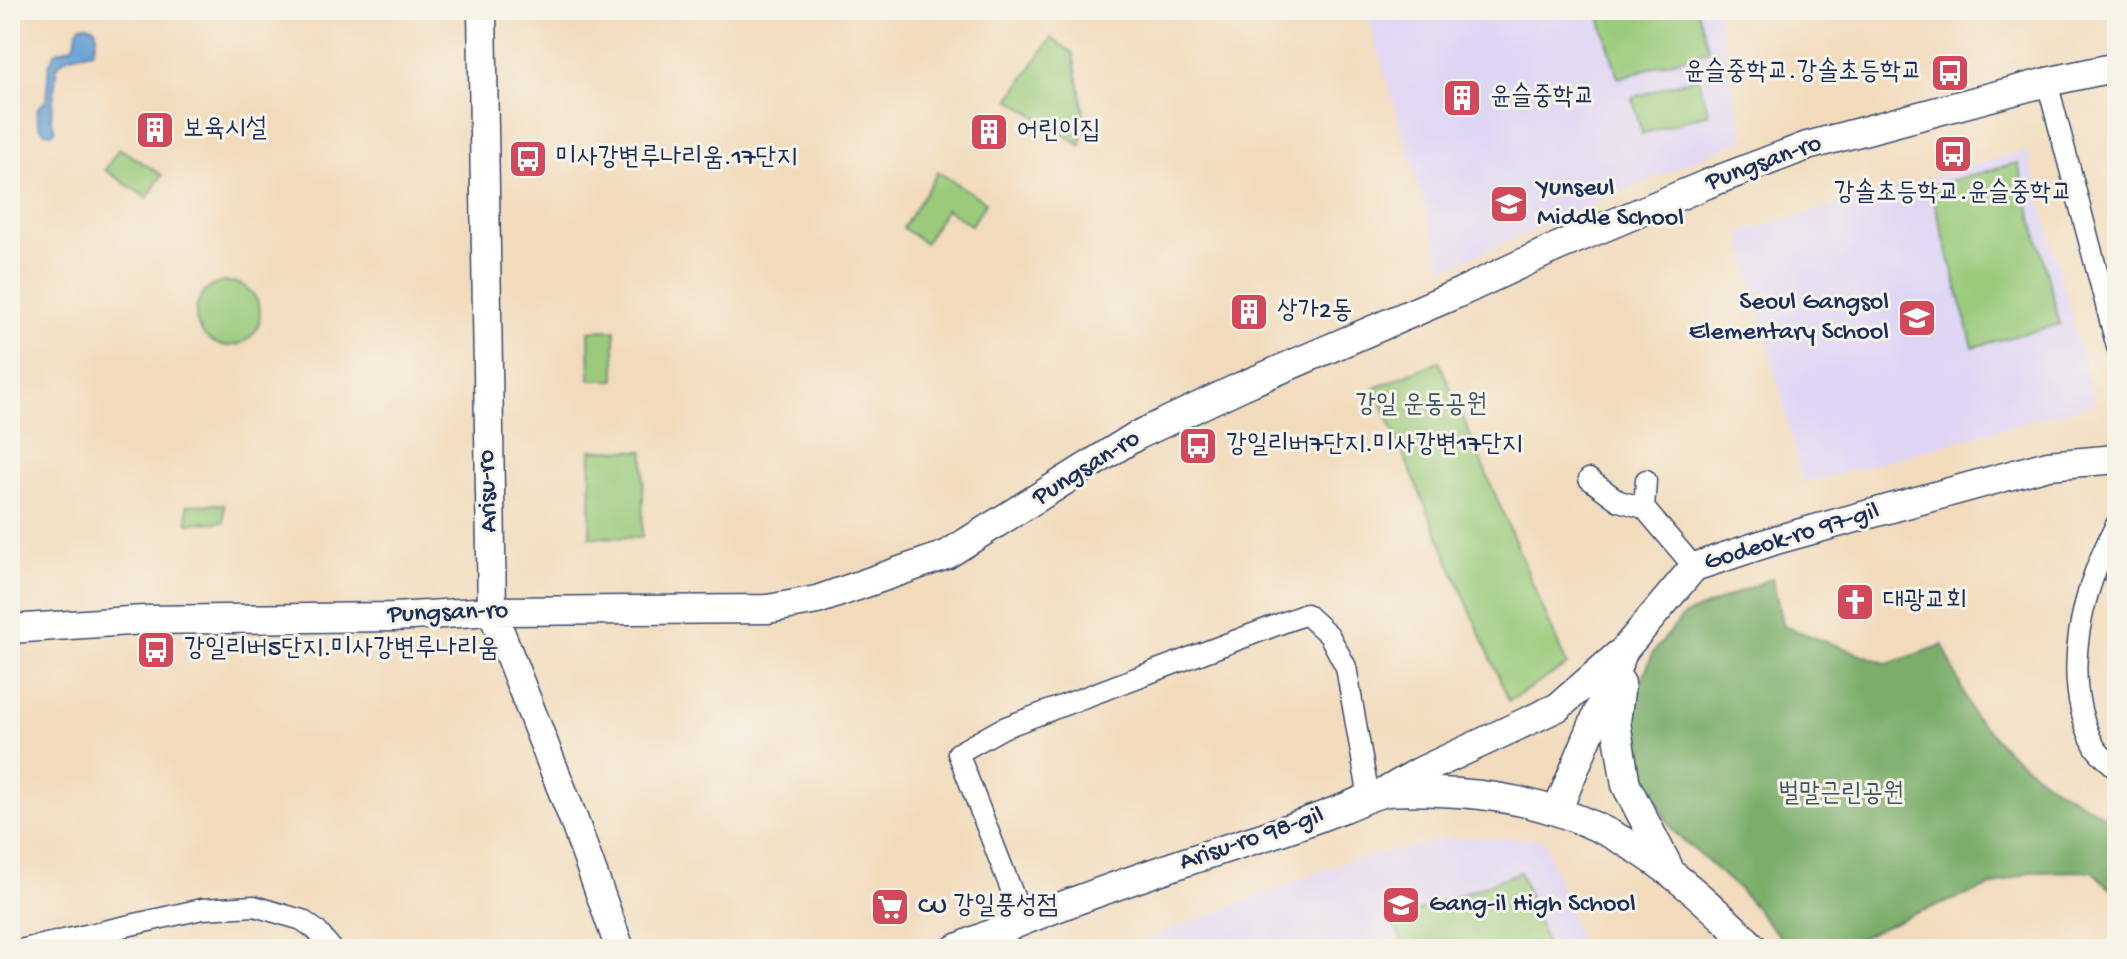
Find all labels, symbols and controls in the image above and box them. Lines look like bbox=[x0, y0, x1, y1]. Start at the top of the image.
bus stop icon: 윤슬중학교.강솔초등학교 bbox=[1929, 52, 1971, 94]
place label: 윤슬중학교.강솔초등학교 bbox=[1684, 57, 1922, 89]
building icon: 윤슬중학교 bbox=[1441, 77, 1483, 119]
place label: 윤슬중학교 bbox=[1490, 82, 1595, 114]
building icon: 보육시설 bbox=[134, 109, 176, 151]
building icon: 어린이집 bbox=[968, 111, 1010, 153]
place label: 보육시설 bbox=[183, 115, 267, 146]
place label: 어린이집 bbox=[1017, 117, 1101, 148]
street label: Pungsan-ro bbox=[1701, 129, 1826, 200]
bus stop icon: 강솔초등학교.윤슬중학교 bbox=[1932, 133, 1974, 175]
bus stop icon: 미사강변루나리움.17단지 bbox=[507, 138, 549, 180]
place label: 미사강변루나리움.17단지 bbox=[556, 144, 797, 175]
place label: Yunseul Middle School bbox=[1535, 174, 1684, 235]
place label: 강솔초등학교.윤슬중학교 bbox=[1834, 178, 2072, 210]
school or university icon: Yunseul Middle School bbox=[1488, 183, 1530, 225]
place label: Seoul Gangsol Elementary School bbox=[1689, 288, 1889, 349]
building icon: 상가2동 bbox=[1228, 291, 1270, 333]
place label: 상가2동 bbox=[1277, 297, 1353, 328]
school or university icon: Seoul Gangsol Elementary School bbox=[1896, 297, 1938, 339]
park label: 강일 운동공원 bbox=[1355, 391, 1487, 422]
street label: Pungsan-ro bbox=[1027, 424, 1146, 515]
bus stop icon: 강일리버7단지.미사강변17단지 bbox=[1177, 425, 1219, 467]
place label: 강일리버7단지.미사강변17단지 bbox=[1226, 431, 1523, 462]
street label: Arisu-ro bbox=[472, 449, 506, 533]
street label: Godeok-ro 97-gil bbox=[1701, 497, 1883, 579]
church icon: 대광교회 bbox=[1834, 581, 1876, 623]
place label: 대광교회 bbox=[1883, 587, 1967, 618]
street label: Pungsan-ro bbox=[386, 596, 509, 632]
bus stop icon: 강일리버5단지.미사강변루나리움 bbox=[135, 629, 177, 671]
place label: 강일리버5단지.미사강변루나리움 bbox=[184, 635, 499, 666]
park label: 벌말근린공원 bbox=[1778, 780, 1904, 811]
street label: Arisu-ro 98-gil bbox=[1176, 801, 1328, 879]
school or university icon: Gang-il High School bbox=[1380, 884, 1422, 926]
supermarket icon: CU 강일풍성점 bbox=[869, 886, 911, 928]
place label: Gang-il High School bbox=[1429, 890, 1636, 921]
place label: CU 강일풍성점 bbox=[918, 892, 1058, 923]

